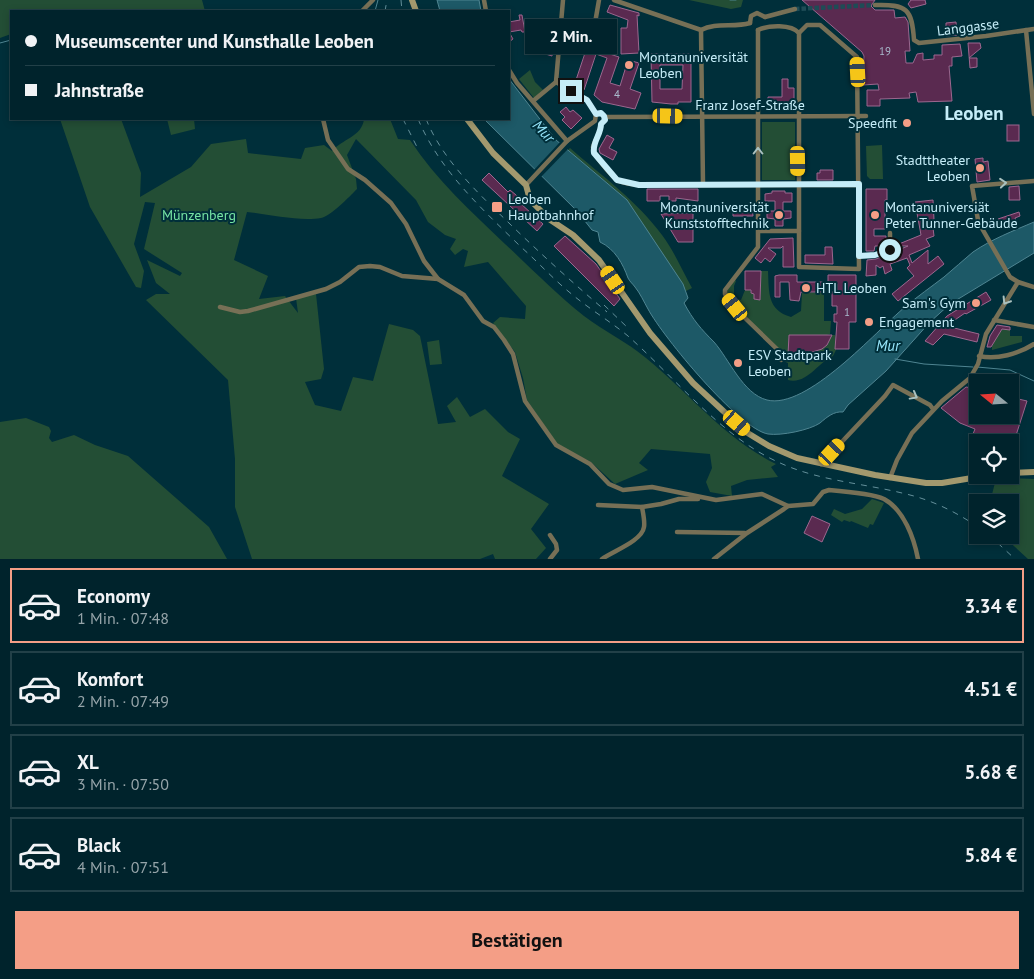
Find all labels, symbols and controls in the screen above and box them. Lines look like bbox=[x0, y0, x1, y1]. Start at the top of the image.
street label: Langgasse bbox=[936, 14, 1000, 40]
callout: 2 Min. bbox=[525, 18, 617, 54]
text: 2 Min. bbox=[550, 26, 592, 46]
text: Museumscenter und Kunsthalle Leoben bbox=[55, 29, 374, 53]
house number: 19 bbox=[879, 44, 891, 58]
place label: Montanuniversität Leoben bbox=[639, 48, 748, 82]
car bbox=[849, 57, 866, 87]
marker: Montanuniversität Leoben bbox=[623, 59, 635, 71]
text: Jahnstraße bbox=[55, 78, 144, 102]
route end bbox=[560, 80, 582, 102]
house number: 4 bbox=[614, 87, 620, 101]
street label: Franz Josef-Straße bbox=[695, 96, 805, 114]
district label: Leoben bbox=[944, 101, 1004, 125]
car bbox=[652, 108, 683, 124]
place label: Speedfit bbox=[848, 114, 897, 132]
water label: Mur bbox=[529, 116, 560, 147]
marker: Speedfit bbox=[901, 117, 913, 129]
car bbox=[790, 146, 805, 176]
one-way arrow bbox=[753, 147, 763, 154]
place label: Stadttheater Leoben bbox=[896, 151, 970, 185]
marker: Stadttheater Leoben bbox=[974, 162, 986, 174]
one-way arrow bbox=[999, 178, 1007, 189]
place label: Leoben Hauptbahnhof bbox=[508, 190, 594, 224]
place label: Montanuniversität Kunststofftechnik bbox=[660, 198, 769, 232]
place label: Montanuniversiät Peter Tunner-Gebäude bbox=[885, 198, 1018, 232]
marker: Leoben Hauptbahnhof bbox=[490, 200, 504, 214]
park label: Münzenberg bbox=[162, 206, 236, 224]
marker: Montanuniversität Kunststofftechnik bbox=[773, 209, 785, 221]
marker: Montanuniversiät Peter Tunner-Gebäude bbox=[869, 209, 881, 221]
route start bbox=[879, 239, 901, 261]
car bbox=[598, 263, 627, 297]
place label: HTL Leoben bbox=[816, 279, 887, 297]
marker: HTL Leoben bbox=[800, 282, 812, 294]
car bbox=[719, 291, 750, 323]
place label: Sam's Gym bbox=[902, 294, 966, 312]
one-way arrow bbox=[1003, 295, 1012, 305]
marker: Sam's Gym bbox=[970, 297, 982, 309]
house number: 1 bbox=[844, 305, 850, 319]
place label: Engagement bbox=[879, 313, 954, 331]
marker: Engagement bbox=[863, 316, 875, 328]
water label: Mur bbox=[876, 336, 901, 355]
place label: ESV Stadtpark Leoben bbox=[748, 346, 832, 380]
marker: ESV Stadtpark Leoben bbox=[732, 357, 744, 369]
north arrow bbox=[969, 374, 1019, 424]
map controls bbox=[969, 374, 1019, 544]
one-way arrow bbox=[908, 390, 917, 400]
car bbox=[720, 407, 753, 439]
button: locate bbox=[969, 434, 1019, 484]
car bbox=[816, 436, 847, 468]
button: layers bbox=[969, 494, 1019, 544]
icon: car bbox=[17, 583, 62, 628]
text: Economy bbox=[77, 584, 150, 608]
text: 3.34 € bbox=[964, 594, 1017, 618]
text: 1 Min. · 07:48 bbox=[77, 608, 169, 628]
icon: car bbox=[17, 666, 62, 711]
text: Komfort bbox=[77, 667, 143, 691]
text: 4.51 € bbox=[964, 677, 1017, 701]
text: 2 Min. · 07:49 bbox=[77, 691, 169, 711]
icon: car bbox=[17, 749, 62, 794]
text: XL bbox=[77, 750, 99, 774]
text: 5.68 € bbox=[964, 760, 1017, 784]
text: 3 Min. · 07:50 bbox=[77, 774, 169, 794]
icon: car bbox=[17, 832, 62, 877]
text: Black bbox=[77, 833, 121, 857]
text: 5.84 € bbox=[964, 843, 1017, 867]
text: 4 Min. · 07:51 bbox=[77, 857, 169, 877]
button: Bestätigen bbox=[15, 911, 1019, 969]

